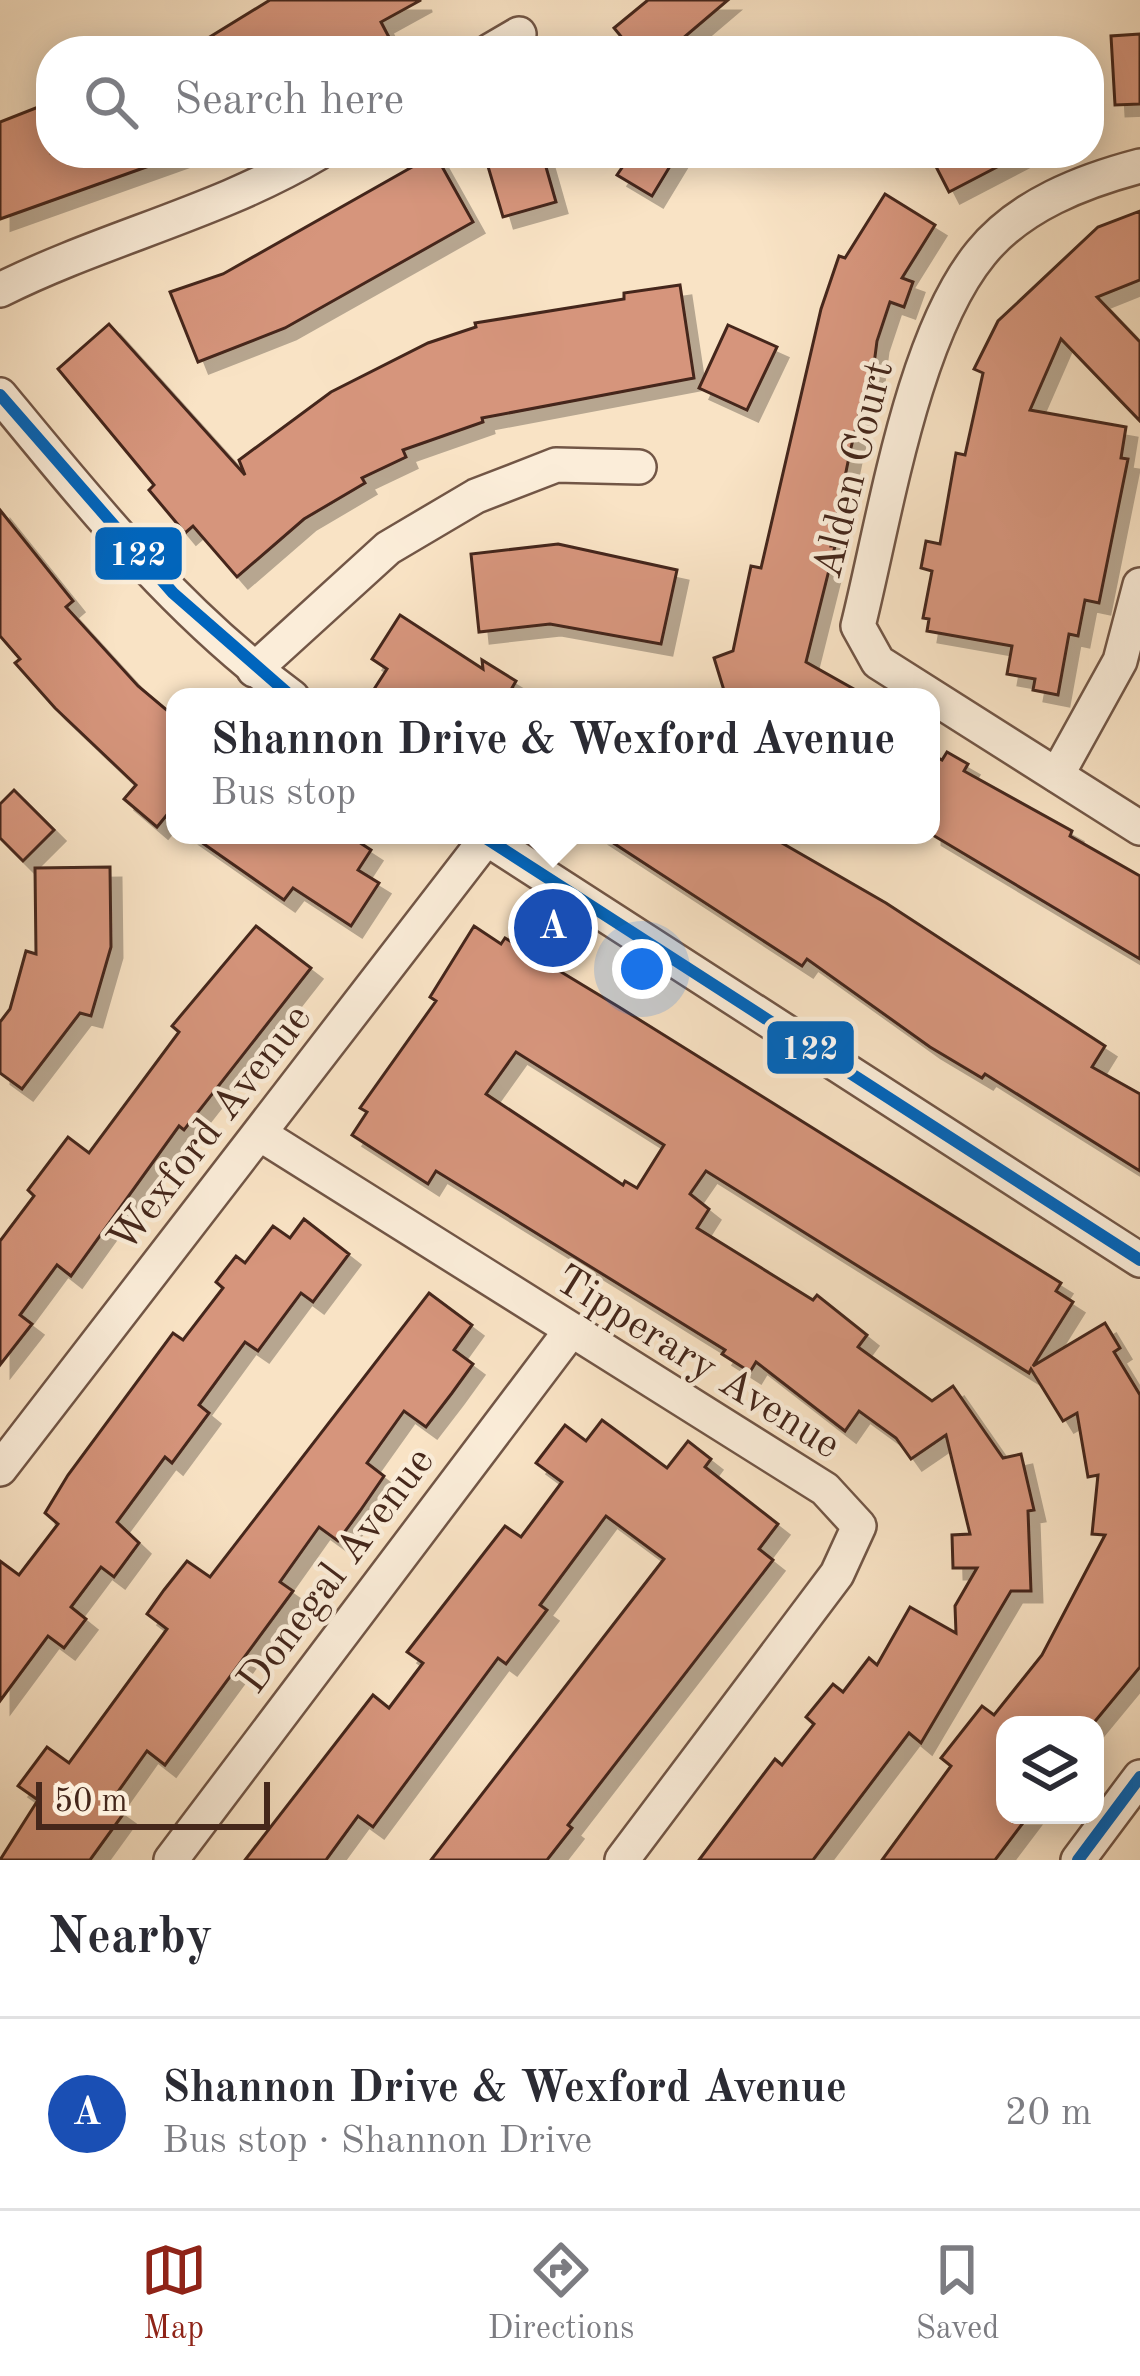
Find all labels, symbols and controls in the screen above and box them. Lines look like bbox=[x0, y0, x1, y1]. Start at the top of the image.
search box bbox=[36, 36, 1104, 168]
icon: search bbox=[78, 69, 144, 135]
text: Search here bbox=[174, 79, 404, 124]
street label: Alden Court bbox=[808, 357, 902, 583]
line badge: 122 bbox=[93, 525, 184, 582]
text: 122 bbox=[109, 540, 167, 573]
popup bbox=[166, 688, 940, 844]
text: Shannon Drive & Wexford Avenue bbox=[211, 719, 895, 764]
text: Bus stop bbox=[211, 774, 356, 813]
pin: A bbox=[514, 883, 592, 973]
your location bbox=[612, 939, 672, 999]
street label: Wexford Avenue bbox=[102, 998, 320, 1261]
line badge: 122 bbox=[765, 1019, 856, 1076]
text: 122 bbox=[781, 1034, 839, 1067]
street label: Tipperary Avenue bbox=[547, 1259, 847, 1468]
street label: Donegal Avenue bbox=[232, 1441, 443, 1702]
map controls bbox=[996, 1716, 1104, 1824]
button: layers bbox=[996, 1716, 1104, 1824]
scale bar bbox=[36, 1776, 270, 1829]
text: 50 m bbox=[54, 1786, 128, 1819]
text: Nearby bbox=[48, 1913, 213, 1964]
text: Shannon Drive & Wexford Avenue bbox=[162, 2067, 847, 2112]
text: A bbox=[72, 2094, 102, 2133]
text: 20 m bbox=[1005, 2094, 1092, 2133]
text: Bus stop · Shannon Drive bbox=[162, 2122, 592, 2161]
tab: Map bbox=[141, 2237, 207, 2350]
tab: Directions bbox=[488, 2237, 634, 2350]
tab: Saved bbox=[915, 2237, 999, 2350]

